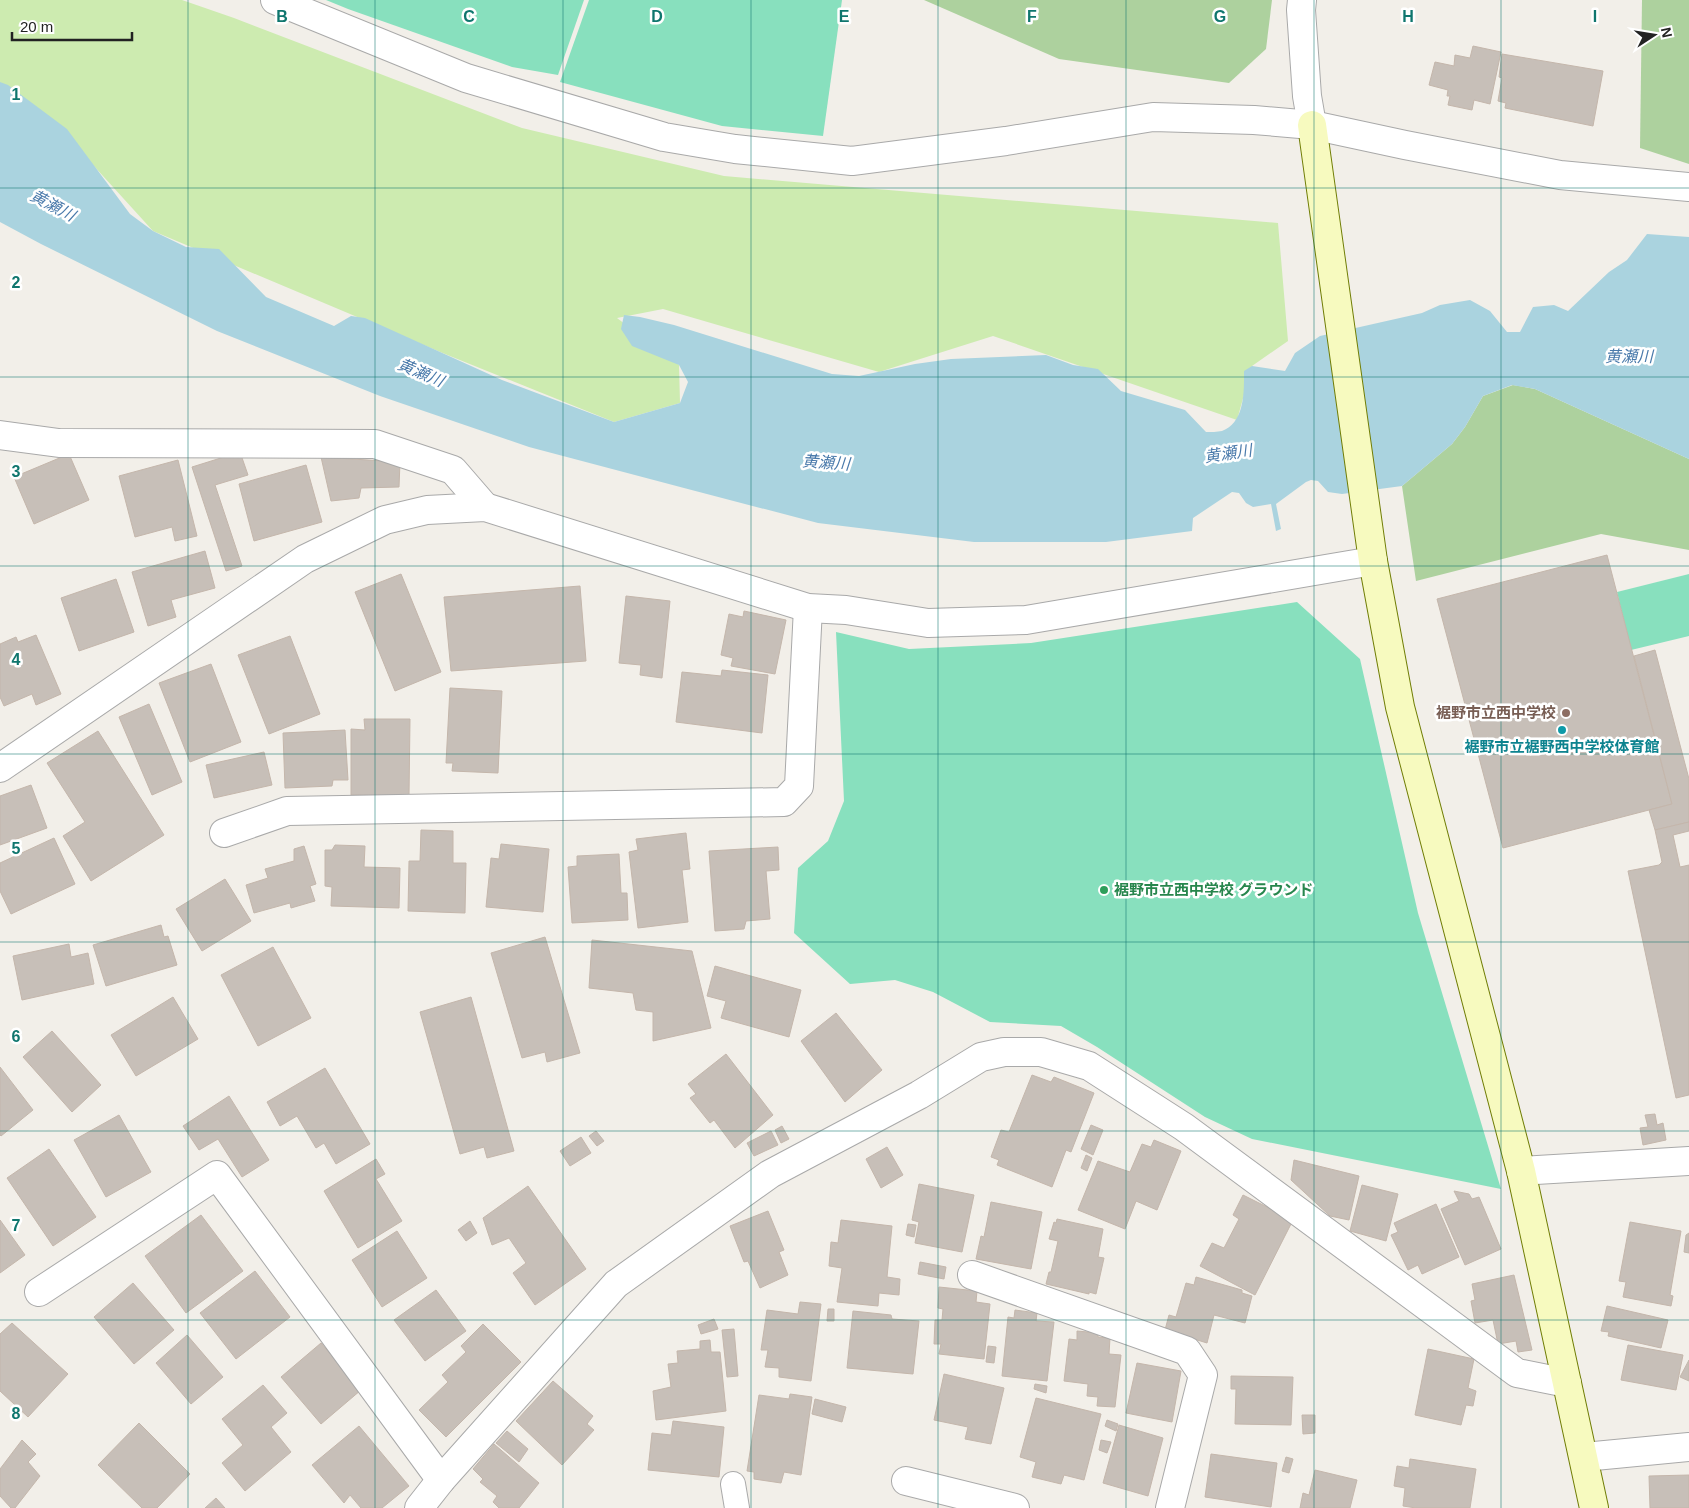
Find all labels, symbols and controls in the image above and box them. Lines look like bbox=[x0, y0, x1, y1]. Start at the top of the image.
text: B bbox=[276, 8, 288, 25]
text: C bbox=[463, 8, 475, 25]
text: D bbox=[651, 8, 663, 25]
text: E bbox=[839, 8, 850, 25]
text: F bbox=[1027, 8, 1037, 25]
text: G bbox=[1214, 8, 1226, 25]
text: H bbox=[1402, 8, 1414, 25]
text: I bbox=[1593, 8, 1597, 25]
scale bar bbox=[12, 10, 132, 42]
north arrow bbox=[1629, 10, 1679, 60]
text: 20 m bbox=[20, 18, 53, 35]
text: N bbox=[1658, 26, 1676, 39]
text: 1 bbox=[12, 86, 21, 103]
water label: 黄瀬川 bbox=[28, 187, 80, 225]
text: 2 bbox=[12, 274, 21, 291]
water label: 黄瀬川 bbox=[1605, 348, 1655, 365]
water label: 黄瀬川 bbox=[395, 355, 448, 390]
water label: 黄瀬川 bbox=[1203, 441, 1255, 465]
water label: 黄瀬川 bbox=[801, 452, 852, 473]
text: 3 bbox=[12, 463, 21, 480]
text: 4 bbox=[12, 651, 21, 668]
place label: 裾野市立西中学校 bbox=[1436, 704, 1556, 721]
marker: 裾野市立西中学校 bbox=[1560, 707, 1572, 719]
marker: 裾野市立裾野西中学校体育館 bbox=[1556, 724, 1568, 736]
place label: 裾野市立裾野西中学校体育館 bbox=[1464, 738, 1660, 755]
text: 5 bbox=[12, 840, 21, 857]
place label: 裾野市立西中学校 グラウンド bbox=[1114, 881, 1313, 898]
marker: 裾野市立西中学校 グラウンド bbox=[1098, 884, 1110, 896]
text: 6 bbox=[12, 1028, 21, 1045]
text: 7 bbox=[12, 1217, 21, 1234]
text: 8 bbox=[12, 1405, 21, 1422]

